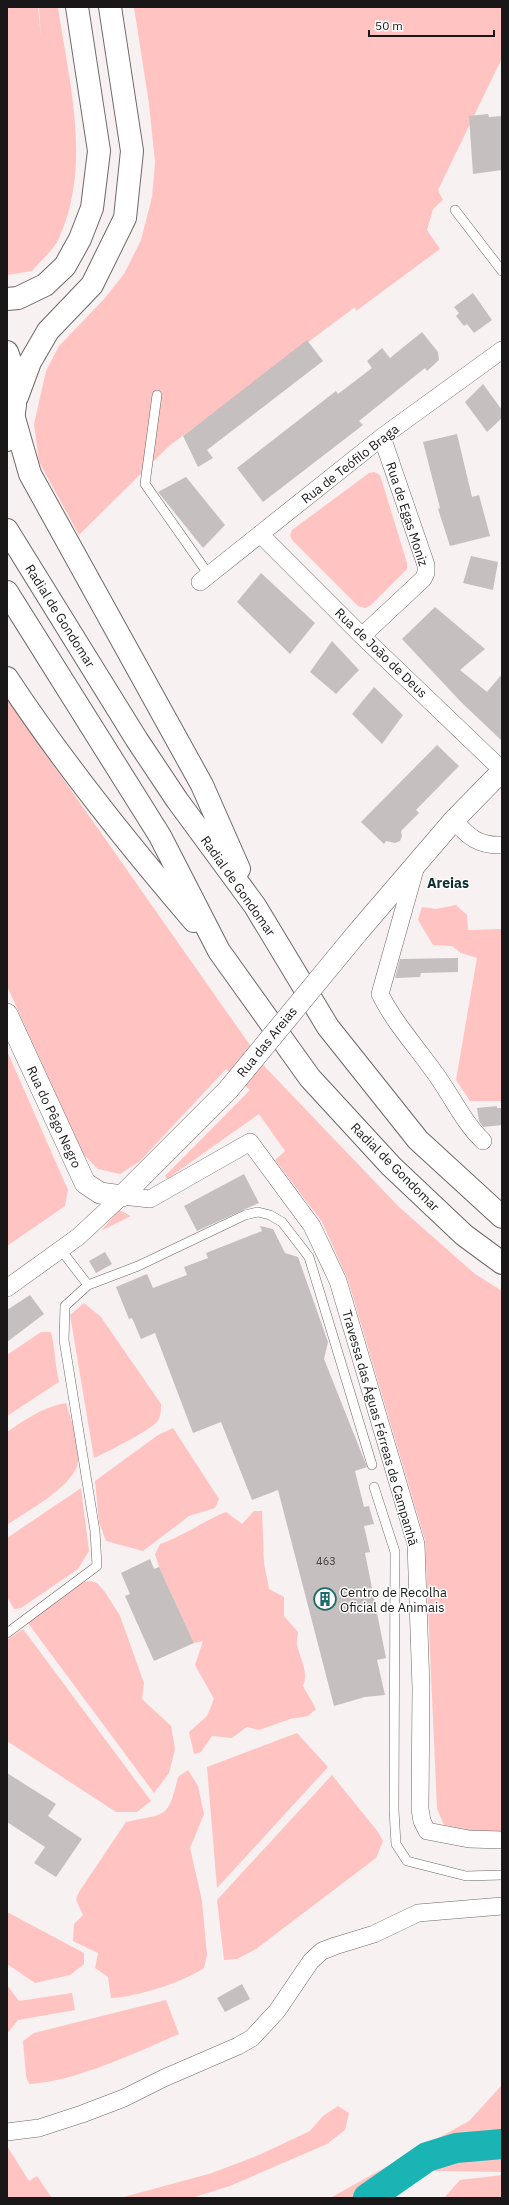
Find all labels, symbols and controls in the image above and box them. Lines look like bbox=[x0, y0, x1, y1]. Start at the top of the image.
scale bar bbox=[369, 12, 494, 38]
text: 50 m bbox=[375, 18, 403, 33]
street label: Rua de Teófilo Braga bbox=[298, 420, 402, 508]
street label: Rua de Egas Moniz bbox=[382, 460, 432, 568]
street label: Radial de Gondomar bbox=[21, 561, 99, 671]
street label: Rua de João de Deus bbox=[331, 605, 431, 701]
street label: Radial de Gondomar bbox=[197, 832, 279, 940]
district label: Areias bbox=[427, 874, 469, 892]
street label: Rua das Areias bbox=[233, 1003, 301, 1081]
street label: Rua do Pêgo Negro bbox=[23, 1063, 85, 1171]
street label: Radial de Gondomar bbox=[347, 1119, 443, 1215]
street label: Travessa das Águas Férreas de Campanhã bbox=[338, 1308, 422, 1548]
house number: 463 bbox=[316, 1554, 336, 1568]
place label: Centro de Recolha Oficial de Animais bbox=[340, 1584, 447, 1616]
building icon: Centro de Recolha Oficial de Animais bbox=[312, 1586, 338, 1612]

